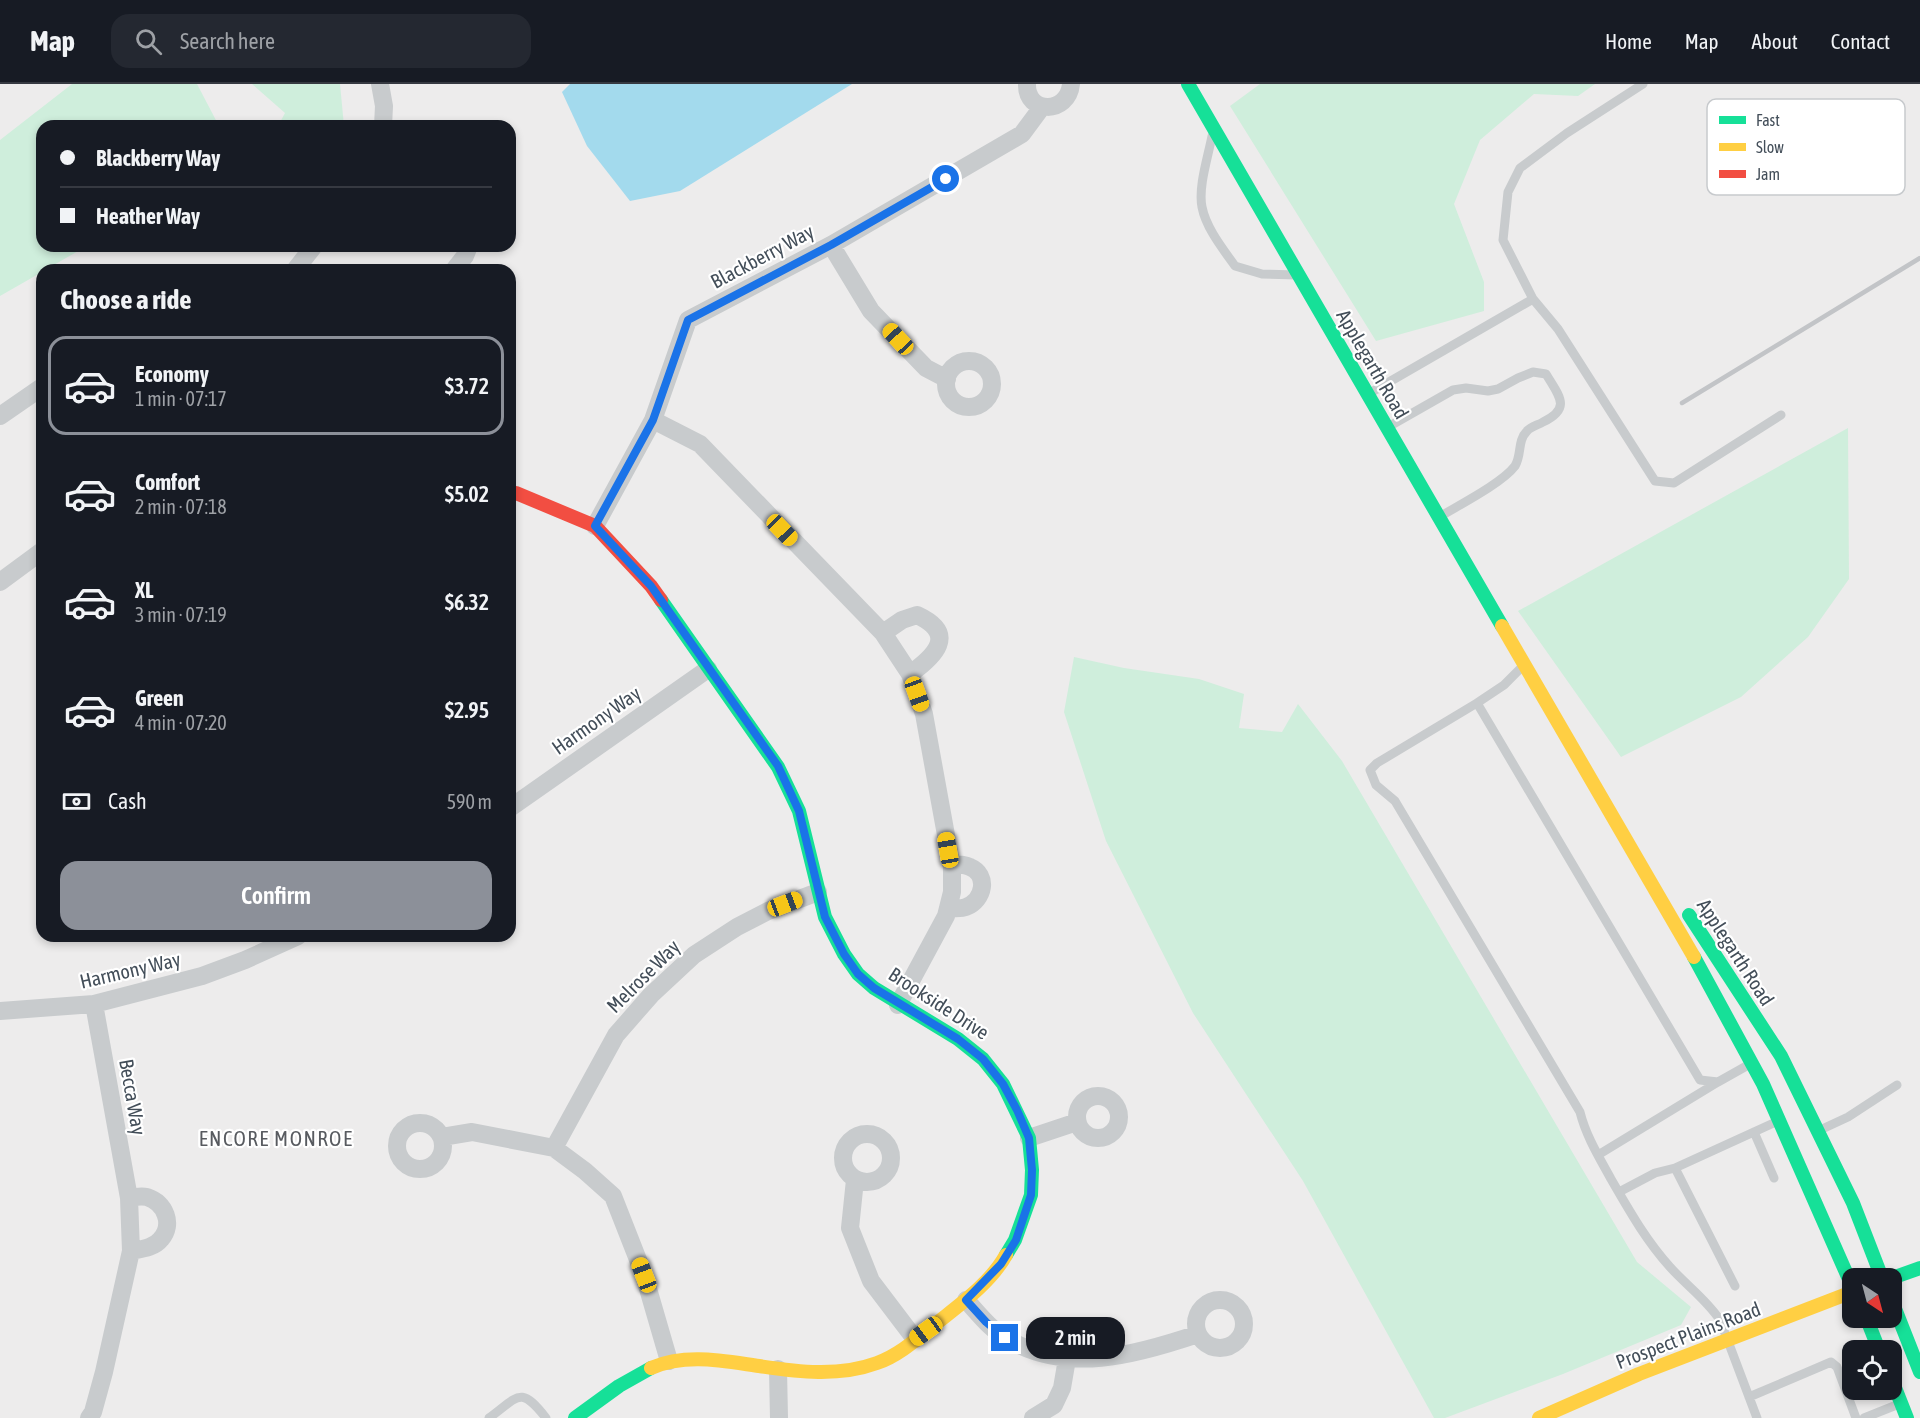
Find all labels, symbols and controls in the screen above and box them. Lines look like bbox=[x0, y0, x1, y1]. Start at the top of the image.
search box bbox=[111, 14, 531, 68]
text: Map bbox=[30, 25, 75, 57]
icon: search bbox=[132, 25, 165, 58]
text: Search here bbox=[180, 28, 275, 54]
text: Home bbox=[1605, 29, 1652, 53]
text: Map bbox=[1685, 29, 1719, 53]
text: About bbox=[1752, 29, 1798, 53]
text: Contact bbox=[1831, 29, 1890, 53]
legend bbox=[1707, 99, 1905, 195]
text: Fast bbox=[1756, 111, 1780, 129]
text: Slow bbox=[1756, 138, 1784, 156]
text: Blackberry Way bbox=[96, 145, 220, 171]
route start bbox=[932, 165, 959, 192]
text: Jam bbox=[1756, 165, 1780, 183]
text: Heather Way bbox=[96, 203, 200, 229]
street label: Blackberry Way bbox=[707, 219, 817, 293]
text: Choose a ride bbox=[60, 284, 192, 315]
street label: Applegarth Road bbox=[1332, 305, 1414, 423]
car bbox=[879, 320, 917, 358]
icon: car bbox=[63, 359, 117, 413]
text: Economy bbox=[135, 361, 209, 387]
text: $3.72 bbox=[445, 373, 489, 399]
text: 1 min · 07:17 bbox=[135, 387, 227, 410]
icon: car bbox=[63, 467, 117, 521]
text: Comfort bbox=[135, 469, 200, 495]
text: $5.02 bbox=[445, 481, 489, 507]
text: 2 min · 07:18 bbox=[135, 495, 227, 518]
car bbox=[763, 511, 801, 549]
icon: car bbox=[63, 575, 117, 629]
text: XL bbox=[135, 577, 153, 603]
text: $6.32 bbox=[445, 589, 489, 615]
text: 3 min · 07:19 bbox=[135, 603, 227, 626]
car bbox=[902, 674, 932, 714]
street label: Harmony Way bbox=[547, 681, 645, 759]
icon: car bbox=[63, 683, 117, 737]
text: Green bbox=[135, 685, 184, 711]
text: $2.95 bbox=[445, 697, 489, 723]
text: 4 min · 07:20 bbox=[135, 711, 227, 734]
icon: cash bbox=[60, 785, 93, 818]
text: Cash bbox=[108, 788, 147, 814]
text: 590 m bbox=[447, 790, 492, 813]
car bbox=[936, 831, 960, 869]
button: Confirm bbox=[60, 861, 492, 930]
car bbox=[765, 889, 805, 919]
street label: Applegarth Road bbox=[1693, 894, 1779, 1010]
street label: Melrose Way bbox=[602, 935, 684, 1017]
street label: Harmony Way bbox=[77, 947, 183, 993]
street label: Brookside Drive bbox=[885, 962, 993, 1044]
street label: Becca Way bbox=[115, 1057, 151, 1137]
district label: ENCORE MONROE bbox=[199, 1126, 353, 1150]
car bbox=[629, 1255, 659, 1295]
north arrow bbox=[1842, 1268, 1902, 1328]
map controls bbox=[1842, 1268, 1902, 1400]
street label: Prospect Plains Road bbox=[1612, 1297, 1764, 1373]
car bbox=[906, 1313, 946, 1349]
callout: 2 min bbox=[1026, 1317, 1125, 1359]
route end bbox=[991, 1324, 1018, 1351]
text: 2 min bbox=[1055, 1326, 1096, 1349]
button: locate bbox=[1842, 1340, 1902, 1400]

